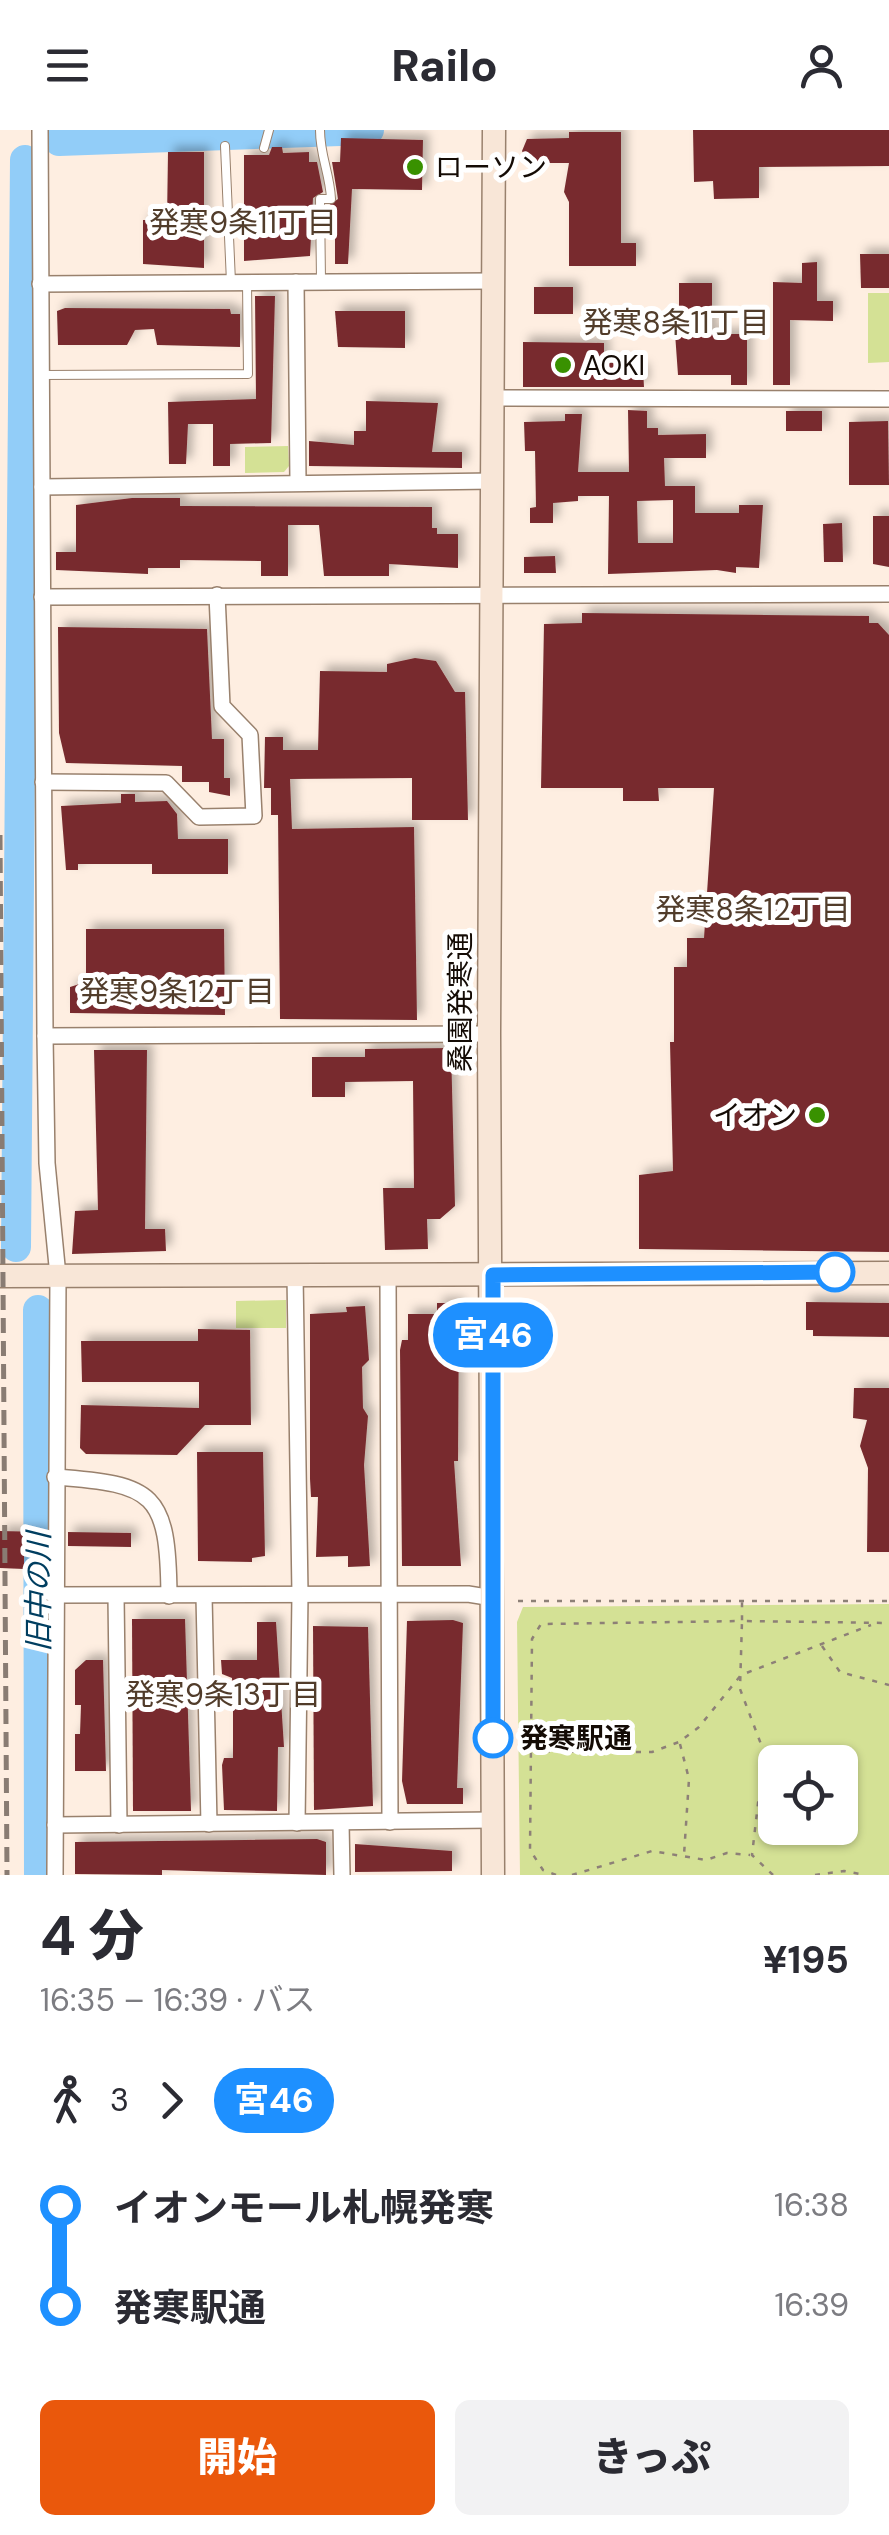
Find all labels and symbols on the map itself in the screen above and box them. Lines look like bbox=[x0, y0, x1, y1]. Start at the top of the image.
place label: ローソン bbox=[435, 149, 547, 186]
marker: ローソン bbox=[404, 156, 426, 178]
district label: 発寒9条11丁目 bbox=[149, 203, 337, 242]
district label: 発寒8条11丁目 bbox=[583, 303, 769, 342]
place label: AOKI bbox=[583, 347, 645, 384]
marker: AOKI bbox=[552, 354, 574, 376]
district label: 発寒8条12丁目 bbox=[656, 890, 850, 929]
street label: 桑園発寒通 bbox=[442, 932, 479, 1072]
district label: 発寒9条12丁目 bbox=[79, 972, 275, 1011]
place label: イオン bbox=[713, 1097, 797, 1134]
marker: イオン bbox=[806, 1104, 828, 1126]
unlabelled marker bbox=[816, 1253, 854, 1291]
line badge: 宮46 bbox=[436, 1302, 550, 1368]
water label: 旧中の川 bbox=[19, 1529, 58, 1652]
district label: 発寒9条13丁目 bbox=[125, 1675, 321, 1714]
marker: 発寒駅通 bbox=[474, 1719, 512, 1757]
place label: 発寒駅通 bbox=[520, 1720, 632, 1757]

